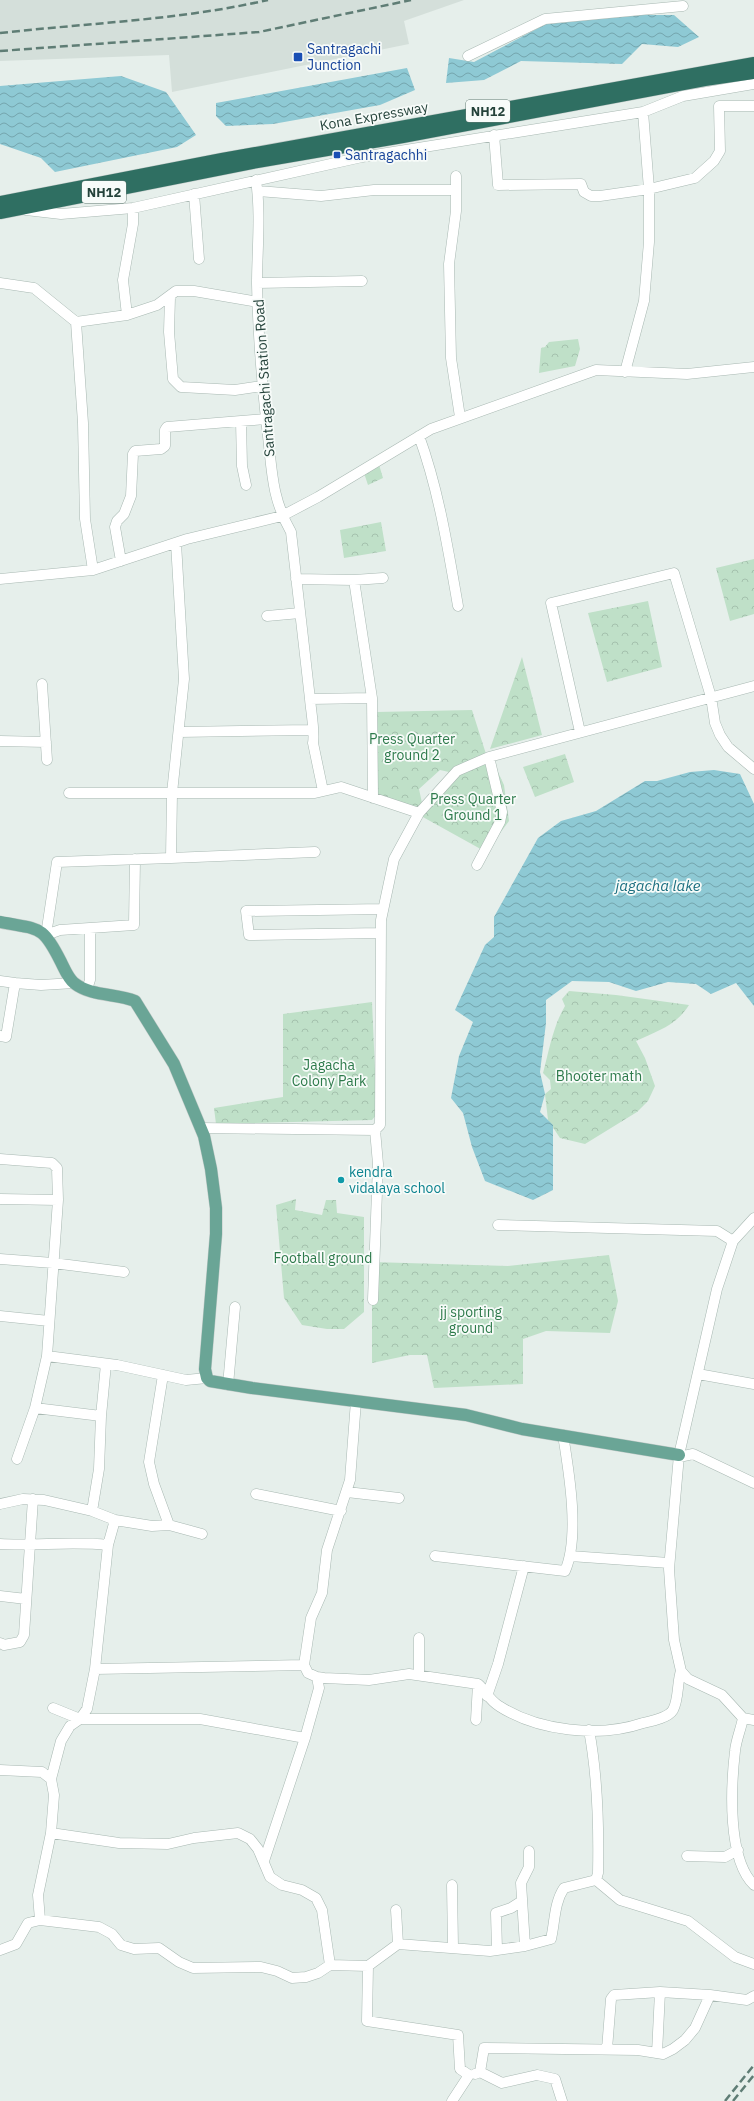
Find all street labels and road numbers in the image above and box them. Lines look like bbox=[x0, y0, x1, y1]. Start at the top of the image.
street label: Kona Expressway bbox=[318, 98, 430, 134]
road number: NH12 bbox=[466, 100, 510, 122]
road number: NH12 bbox=[82, 181, 126, 203]
street label: Santragachi Station Road bbox=[250, 299, 278, 457]

